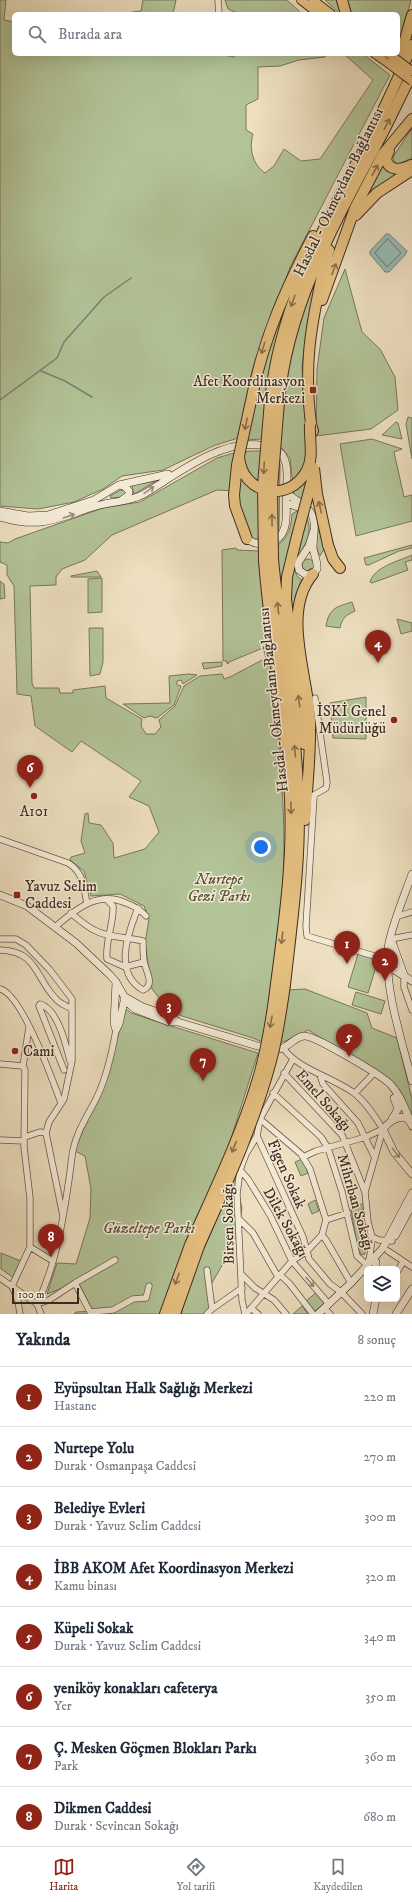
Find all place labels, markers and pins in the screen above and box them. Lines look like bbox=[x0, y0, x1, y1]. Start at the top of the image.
place label: Afet Koordinasyon Merkezi bbox=[193, 372, 305, 408]
marker: Afet Koordinasyon Merkezi bbox=[308, 385, 318, 395]
pin: 4 bbox=[365, 630, 391, 663]
place label: İSKİ Genel Müdürlüğü bbox=[317, 702, 386, 738]
marker: İSKİ Genel Müdürlüğü bbox=[389, 715, 399, 725]
pin: 6 bbox=[17, 755, 43, 788]
marker: A101 bbox=[29, 791, 39, 801]
place label: A101 bbox=[20, 802, 48, 821]
place label: Yavuz Selim Caddesi bbox=[25, 877, 97, 913]
marker: Yavuz Selim Caddesi bbox=[12, 890, 22, 900]
pin: 1 bbox=[334, 931, 360, 964]
pin: 2 bbox=[372, 948, 398, 981]
pin: 3 bbox=[156, 993, 182, 1026]
pin: 5 bbox=[336, 1024, 362, 1057]
place label: Cami bbox=[23, 1042, 55, 1061]
marker: Cami bbox=[10, 1046, 20, 1056]
pin: 7 bbox=[190, 1048, 216, 1081]
pin: 8 bbox=[38, 1224, 64, 1257]

